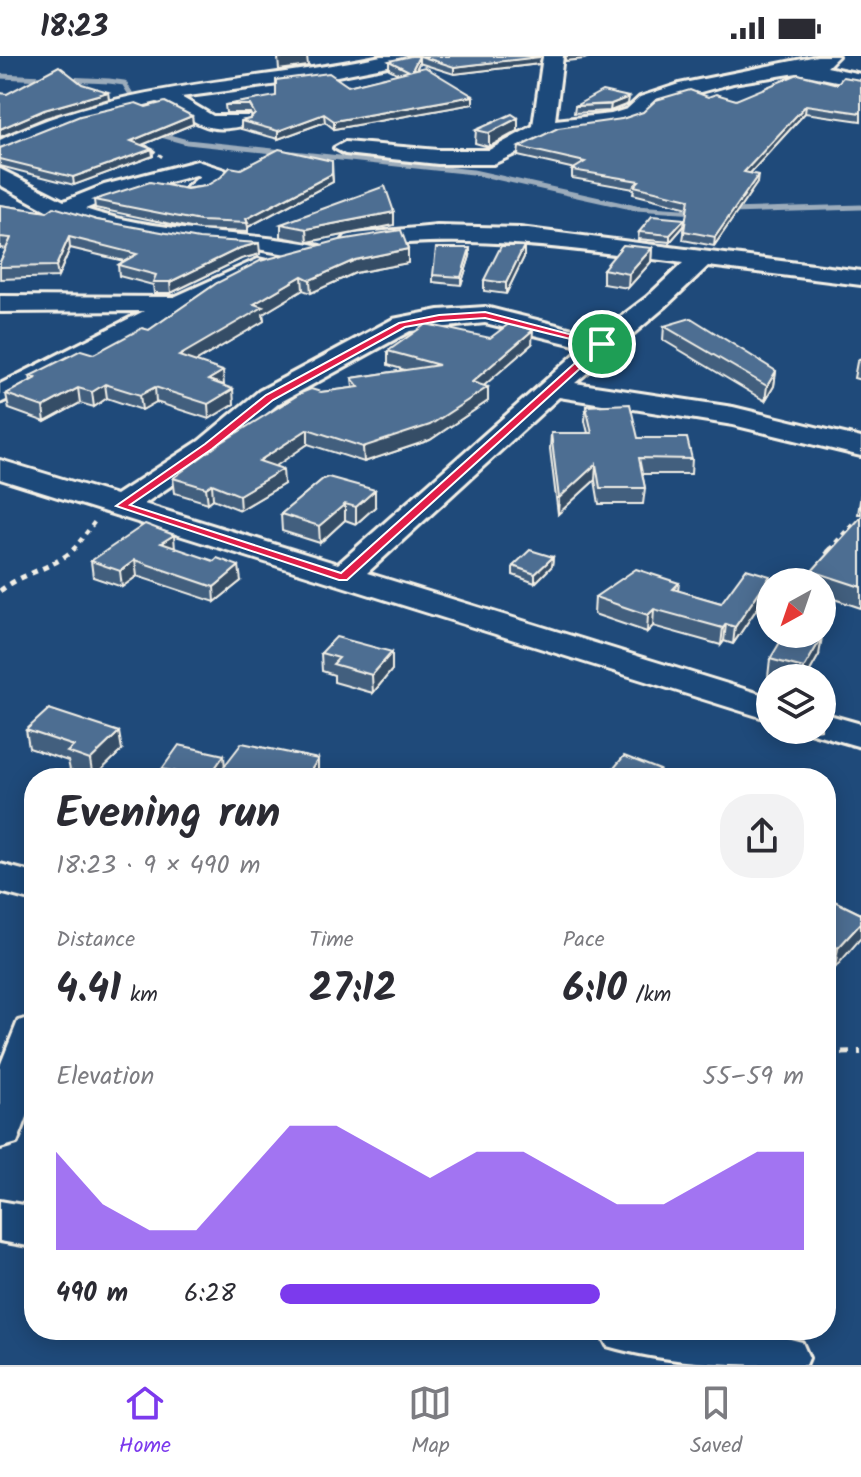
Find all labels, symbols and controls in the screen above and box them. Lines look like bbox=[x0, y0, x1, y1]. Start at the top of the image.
text: 18:23 bbox=[40, 4, 108, 52]
pin bbox=[568, 310, 636, 378]
icon: arrive bbox=[580, 322, 624, 366]
north arrow bbox=[756, 568, 836, 648]
map controls bbox=[756, 568, 836, 744]
button: layers bbox=[756, 664, 836, 744]
text: Evening run bbox=[56, 780, 280, 850]
button: share bbox=[720, 794, 804, 878]
text: 18:23 · 9 × 490 m bbox=[56, 845, 261, 887]
text: Distance bbox=[56, 923, 135, 958]
text: Time bbox=[309, 923, 354, 958]
text: Pace bbox=[563, 923, 605, 958]
text: 4.41 bbox=[56, 958, 121, 1022]
text: 27:12 bbox=[309, 958, 397, 1022]
text: 6:10 bbox=[563, 958, 627, 1022]
text: km bbox=[121, 978, 158, 1013]
text: /km bbox=[627, 978, 671, 1013]
text: Elevation bbox=[56, 1056, 154, 1098]
text: 55–59 m bbox=[702, 1056, 804, 1098]
text: 490 m bbox=[56, 1273, 128, 1315]
text: 6:28 bbox=[184, 1273, 236, 1315]
tab: Home bbox=[119, 1381, 171, 1464]
tab: Map bbox=[408, 1381, 452, 1464]
tab: Saved bbox=[690, 1381, 742, 1464]

